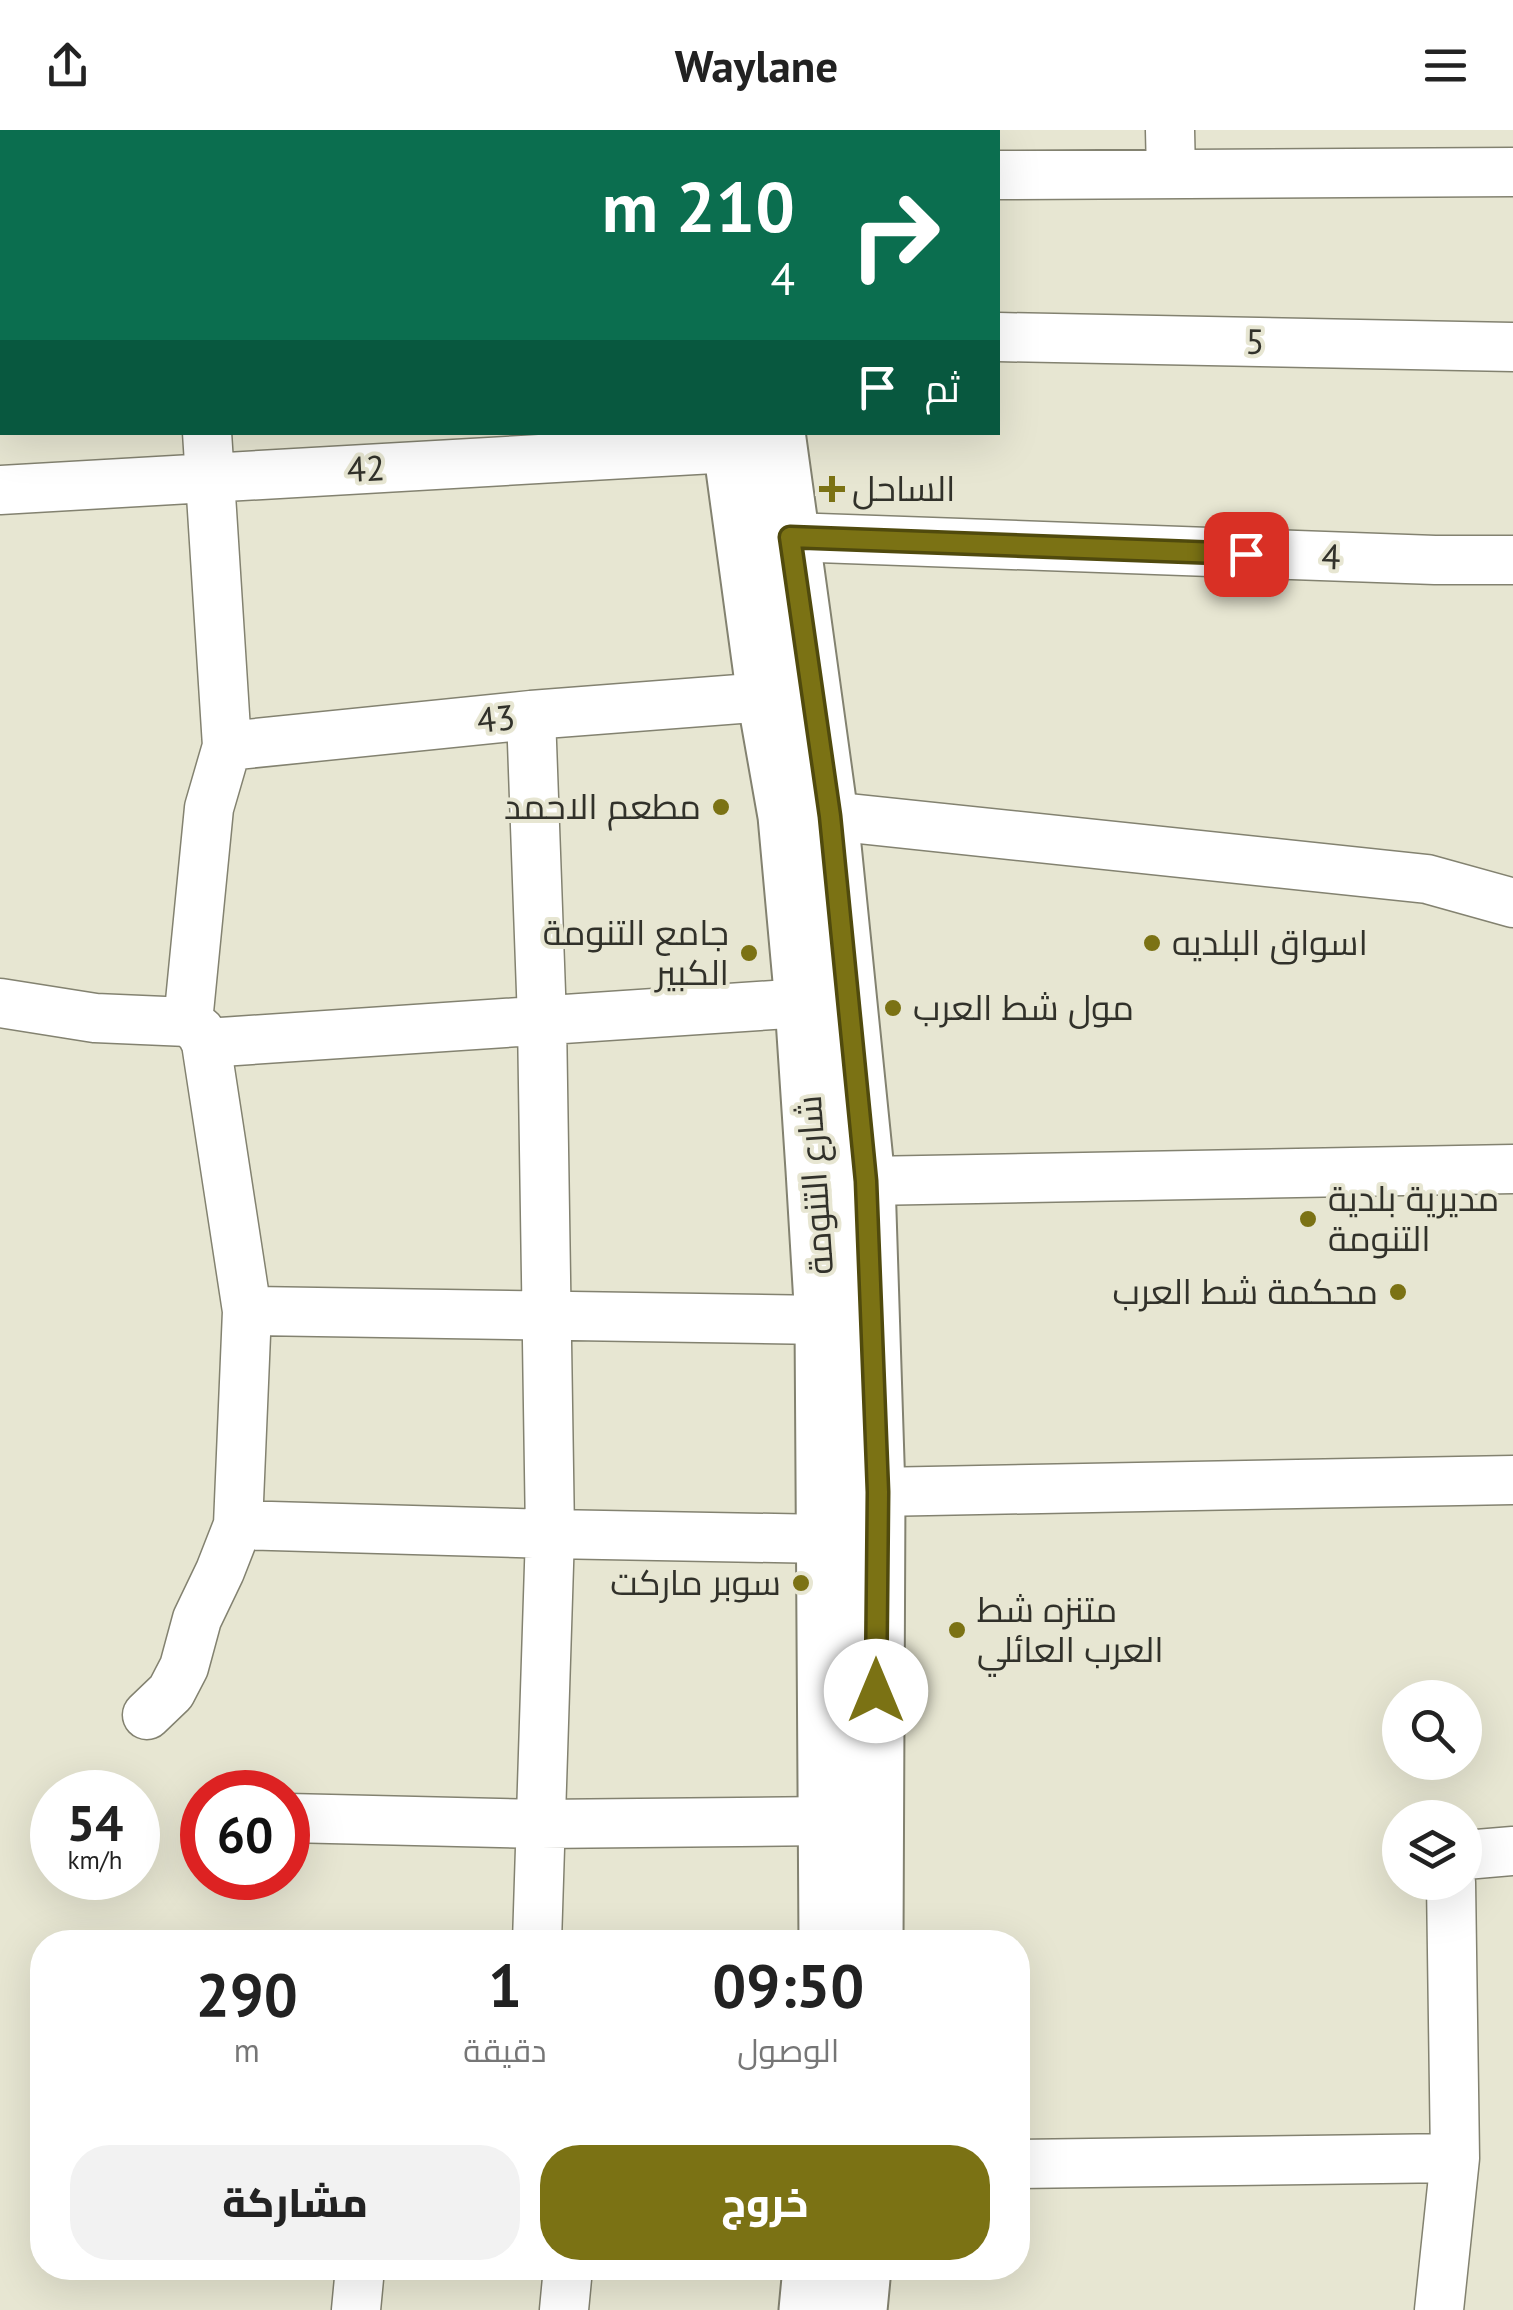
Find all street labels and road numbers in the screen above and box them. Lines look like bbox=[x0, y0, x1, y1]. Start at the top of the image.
street label: 5 bbox=[1245, 318, 1265, 364]
street label: 42 bbox=[346, 444, 386, 492]
street label: 4 bbox=[1321, 533, 1341, 579]
street label: 43 bbox=[475, 693, 517, 743]
street label: شارع التنومة bbox=[785, 1094, 844, 1276]

